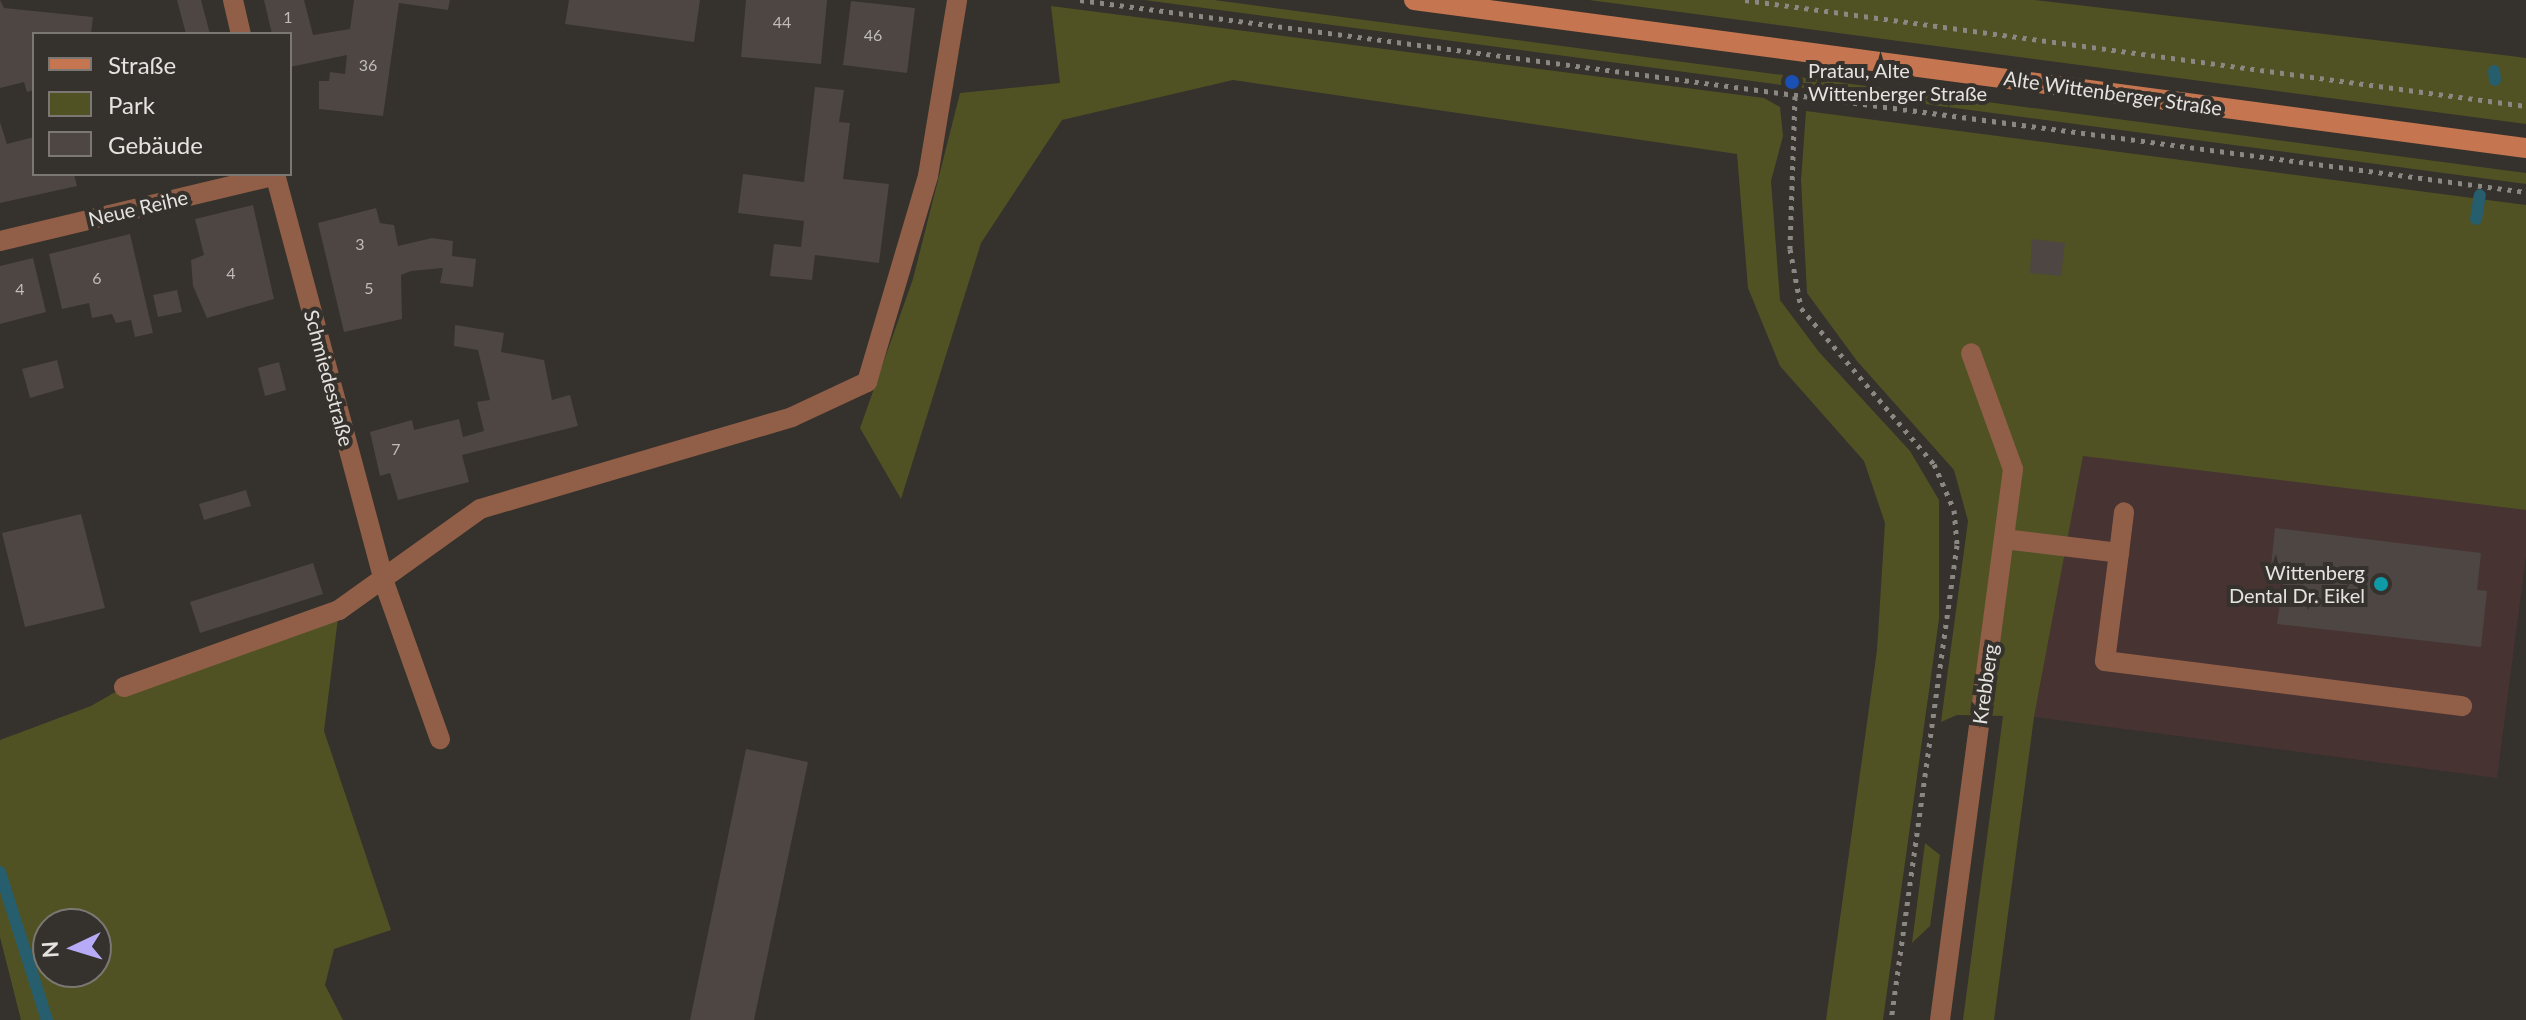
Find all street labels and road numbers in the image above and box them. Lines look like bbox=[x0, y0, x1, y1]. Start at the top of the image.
street label: Alte Wittenberger Straße bbox=[2002, 66, 2224, 120]
street label: Neue Reihe bbox=[86, 185, 190, 231]
street label: Schmiedestraße bbox=[299, 307, 359, 449]
street label: Krebberg bbox=[1967, 642, 2003, 726]

